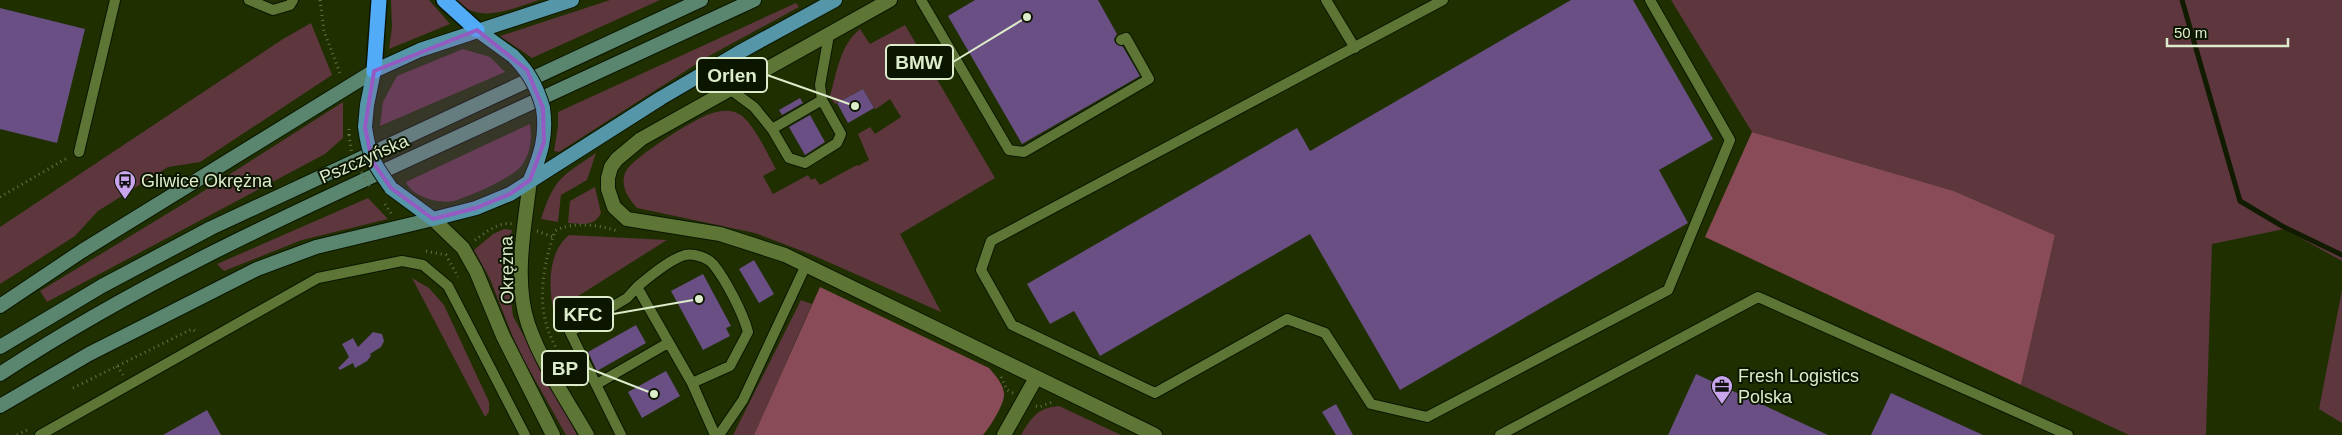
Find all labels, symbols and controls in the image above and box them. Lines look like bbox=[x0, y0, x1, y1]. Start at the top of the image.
scale bar bbox=[2167, 15, 2288, 47]
text: 50 m bbox=[2174, 24, 2207, 41]
callout: BMW bbox=[886, 45, 953, 79]
text: BMW bbox=[895, 52, 943, 73]
callout: Orlen bbox=[697, 58, 767, 92]
text: Orlen bbox=[707, 65, 757, 86]
street label: Pszczyńska bbox=[317, 130, 412, 187]
bus stop icon: Gliwice Okrężna bbox=[113, 169, 137, 200]
place label: Gliwice Okrężna bbox=[141, 171, 273, 191]
street label: Okrężna bbox=[496, 235, 518, 304]
callout: KFC bbox=[554, 297, 613, 331]
text: KFC bbox=[563, 304, 603, 325]
callout: BP bbox=[542, 351, 588, 385]
text: BP bbox=[552, 358, 579, 379]
place label: Fresh Logistics Polska bbox=[1738, 366, 1859, 407]
office icon: Fresh Logistics Polska bbox=[1710, 374, 1734, 405]

